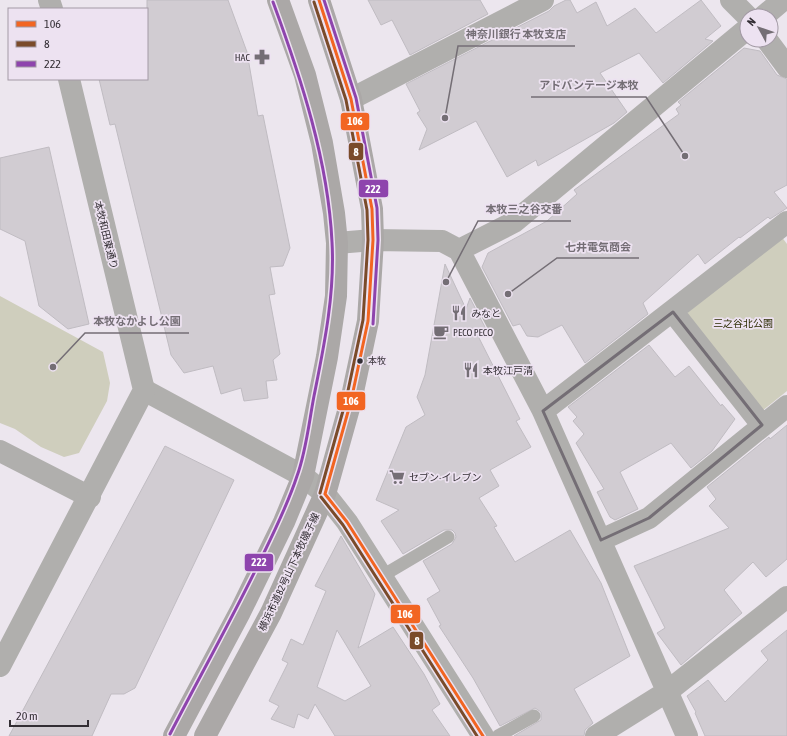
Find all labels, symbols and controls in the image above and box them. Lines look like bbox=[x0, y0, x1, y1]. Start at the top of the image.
legend bbox=[8, 8, 148, 80]
north arrow bbox=[739, 8, 779, 48]
text: N bbox=[745, 15, 758, 28]
text: 106 bbox=[44, 17, 61, 31]
callout: 神奈川銀行 本牧支店 bbox=[458, 23, 575, 46]
text: 神奈川銀行 本牧支店 bbox=[466, 28, 566, 40]
text: 8 bbox=[44, 37, 50, 51]
pharmacy icon: HAC bbox=[253, 48, 271, 66]
place label: HAC bbox=[235, 52, 250, 63]
text: 222 bbox=[44, 57, 61, 71]
callout: アドバンテージ本牧 bbox=[531, 74, 646, 97]
text: アドバンテージ本牧 bbox=[539, 79, 639, 91]
line badge: 106 bbox=[340, 112, 370, 131]
text: 106 bbox=[347, 115, 363, 127]
line badge: 8 bbox=[348, 142, 364, 161]
text: 8 bbox=[353, 146, 359, 158]
line badge: 222 bbox=[358, 179, 389, 198]
text: 222 bbox=[365, 183, 381, 195]
callout: 本牧三之谷交番 bbox=[478, 198, 571, 221]
street label: 本牧和田東通り bbox=[92, 200, 120, 270]
text: 本牧三之谷交番 bbox=[486, 203, 563, 215]
callout: 七井電気商会 bbox=[557, 235, 639, 258]
text: 七井電気商会 bbox=[565, 241, 631, 253]
restaurant icon: みなと bbox=[450, 304, 468, 322]
place label: みなと bbox=[471, 308, 501, 319]
callout: 本牧なかよし公園 bbox=[85, 310, 189, 333]
text: 本牧なかよし公園 bbox=[93, 315, 181, 327]
park label: 三之谷北公園 bbox=[713, 318, 773, 329]
cafe icon: PECO PECO bbox=[432, 323, 450, 341]
place label: PECO PECO bbox=[453, 327, 493, 338]
marker: 本牧 bbox=[355, 356, 365, 366]
place label: 本牧 bbox=[368, 356, 386, 366]
restaurant icon: 本牧江戸清 bbox=[462, 361, 480, 379]
place label: 本牧江戸清 bbox=[483, 365, 533, 376]
line badge: 106 bbox=[336, 391, 366, 411]
text: 106 bbox=[343, 395, 359, 407]
supermarket icon: セブン-イレブン bbox=[388, 468, 406, 486]
place label: セブン-イレブン bbox=[409, 472, 482, 483]
street label: 横浜市道82号山下本牧磯子線 bbox=[257, 511, 321, 633]
line badge: 222 bbox=[244, 553, 274, 572]
text: 222 bbox=[251, 556, 267, 568]
line badge: 106 bbox=[390, 604, 421, 624]
text: 106 bbox=[397, 608, 413, 620]
line badge: 8 bbox=[409, 631, 424, 650]
text: 8 bbox=[414, 635, 420, 647]
scale bar bbox=[10, 702, 88, 728]
text: 20 m bbox=[16, 709, 38, 723]

